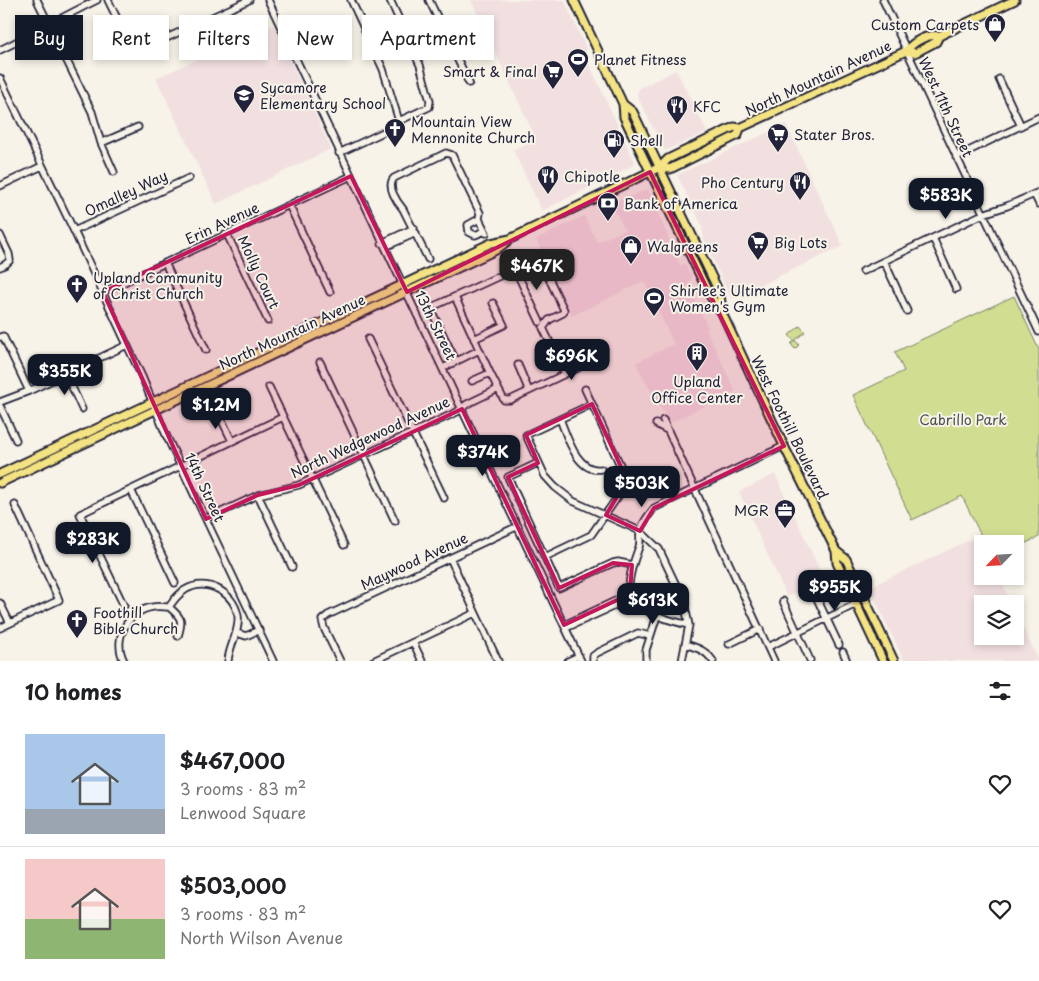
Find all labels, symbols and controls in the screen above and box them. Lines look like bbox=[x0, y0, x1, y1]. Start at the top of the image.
shop icon: Custom Carpets bbox=[983, 12, 1007, 43]
place label: Custom Carpets bbox=[871, 14, 979, 35]
chip: Buy bbox=[15, 15, 83, 60]
chip: Rent bbox=[93, 15, 169, 60]
chip: Filters bbox=[179, 15, 268, 60]
chip: New bbox=[278, 15, 352, 60]
chip: Apartment bbox=[362, 15, 494, 60]
street label: North Mountain Avenue bbox=[741, 35, 895, 121]
sports icon: Planet Fitness bbox=[566, 47, 590, 78]
place label: Planet Fitness bbox=[594, 49, 687, 70]
street label: West 11th Street bbox=[914, 53, 979, 161]
supermarket icon: Smart & Final bbox=[541, 59, 565, 90]
place label: Smart & Final bbox=[443, 61, 537, 82]
place label: Sycamore Elementary School bbox=[260, 77, 386, 114]
school or university icon: Sycamore Elementary School bbox=[232, 83, 256, 114]
restaurant icon: KFC bbox=[665, 94, 689, 125]
place label: KFC bbox=[693, 96, 721, 117]
place label: Mountain View Mennonite Church bbox=[411, 111, 535, 148]
church icon: Mountain View Mennonite Church bbox=[383, 117, 407, 148]
supermarket icon: Stater Bros. bbox=[766, 122, 790, 153]
place label: Stater Bros. bbox=[794, 124, 875, 145]
fuel station icon: Shell bbox=[602, 128, 626, 159]
place label: Shell bbox=[630, 130, 663, 151]
restaurant icon: Chipotle bbox=[536, 164, 560, 195]
street label: Omalley Way bbox=[81, 165, 171, 221]
place label: Chipotle bbox=[564, 166, 621, 187]
restaurant icon: Pho Century bbox=[788, 170, 812, 201]
place label: Pho Century bbox=[701, 172, 784, 193]
pin: $583K bbox=[911, 178, 981, 220]
text: $583K bbox=[920, 182, 972, 206]
bank icon: Bank of America bbox=[596, 191, 620, 222]
place label: Bank of America bbox=[624, 193, 738, 214]
street label: Erin Avenue bbox=[182, 197, 263, 249]
supermarket icon: Big Lots bbox=[746, 230, 770, 261]
street label: Molly Court bbox=[233, 232, 285, 312]
place label: Big Lots bbox=[774, 232, 828, 253]
shop icon: Walgreens bbox=[619, 234, 643, 265]
place label: Walgreens bbox=[647, 236, 718, 257]
pin: $467K bbox=[502, 248, 572, 291]
text: $467K bbox=[510, 253, 564, 277]
place label: Upland Community of Christ Church bbox=[93, 267, 222, 304]
church icon: Upland Community of Christ Church bbox=[65, 273, 89, 304]
place label: Shirlee's Ultimate Women's Gym bbox=[670, 280, 789, 317]
street label: 13th Street bbox=[410, 286, 462, 364]
sports icon: Shirlee's Ultimate Women's Gym bbox=[642, 286, 666, 317]
street label: North Mountain Avenue bbox=[215, 289, 369, 375]
pin: $696K bbox=[537, 338, 607, 381]
building icon: Upland Office Center bbox=[685, 341, 709, 372]
text: $696K bbox=[546, 343, 598, 367]
street label: West Foothill Boulevard bbox=[746, 352, 834, 503]
pin: $355K bbox=[30, 354, 100, 396]
text: $355K bbox=[39, 358, 91, 382]
place label: Upland Office Center bbox=[651, 371, 743, 408]
pin: $1.2M bbox=[181, 388, 251, 430]
street label: North Wedgewood Avenue bbox=[287, 391, 453, 483]
text: $1.2M bbox=[192, 392, 240, 416]
park label: Cabrillo Park bbox=[919, 409, 1007, 430]
pin: $374K bbox=[448, 434, 518, 477]
text: $374K bbox=[457, 439, 509, 463]
street label: 14th Street bbox=[180, 449, 230, 526]
pin: $503K bbox=[607, 466, 677, 508]
text: $503K bbox=[615, 470, 669, 494]
office icon: MGR bbox=[773, 498, 797, 529]
place label: MGR bbox=[734, 500, 769, 521]
pin: $283K bbox=[58, 522, 128, 564]
text: $283K bbox=[66, 526, 120, 550]
street label: Maywood Avenue bbox=[357, 527, 471, 595]
north arrow bbox=[974, 535, 1024, 585]
map controls bbox=[974, 535, 1024, 645]
pin: $955K bbox=[800, 570, 870, 612]
text: $955K bbox=[809, 574, 861, 598]
pin: $613K bbox=[618, 582, 688, 625]
text: $613K bbox=[628, 587, 678, 611]
button: layers bbox=[974, 595, 1024, 645]
place label: Foothill Bible Church bbox=[93, 602, 178, 639]
church icon: Foothill Bible Church bbox=[65, 608, 89, 639]
text: 10 homes bbox=[25, 675, 122, 707]
icon: filters bbox=[986, 677, 1014, 705]
text: $467,000 bbox=[180, 744, 285, 776]
icon: home bbox=[65, 754, 125, 814]
icon: heart bbox=[986, 770, 1014, 798]
text: 3 rooms · 83 m² bbox=[180, 776, 306, 800]
text: Lenwood Square bbox=[180, 800, 306, 824]
text: $503,000 bbox=[180, 869, 286, 901]
icon: home bbox=[65, 879, 125, 939]
icon: heart bbox=[986, 895, 1014, 923]
text: 3 rooms · 83 m² bbox=[180, 901, 306, 925]
text: North Wilson Avenue bbox=[180, 925, 343, 949]

